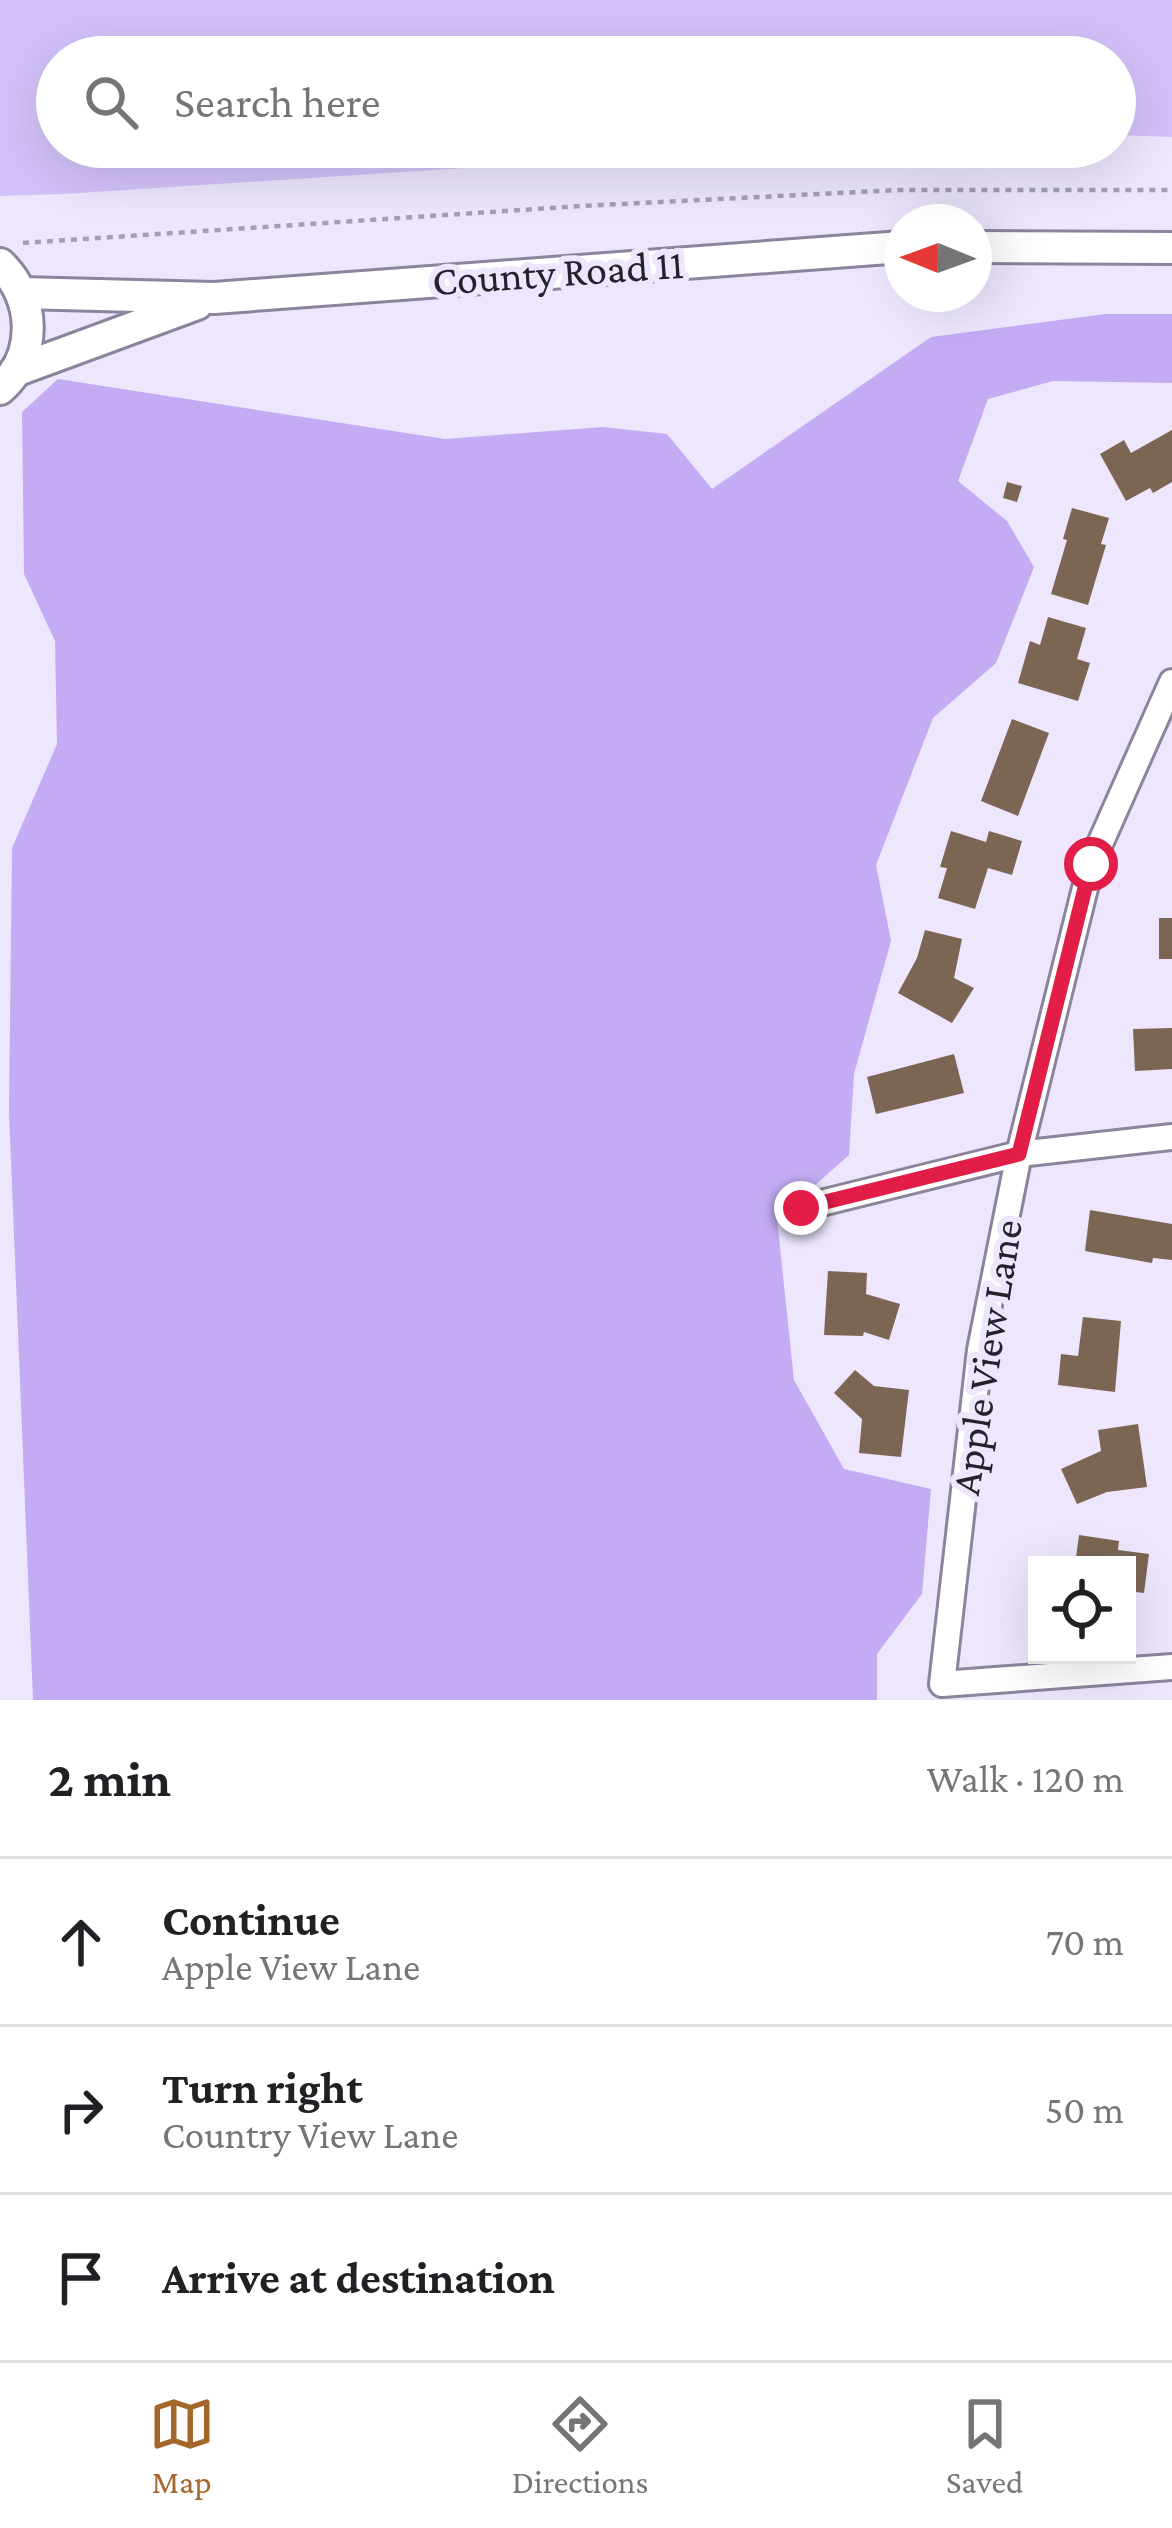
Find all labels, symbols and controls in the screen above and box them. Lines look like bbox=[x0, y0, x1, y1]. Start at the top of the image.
search box bbox=[36, 36, 1136, 168]
icon: search bbox=[78, 69, 144, 135]
text: Search here bbox=[174, 77, 381, 127]
north arrow bbox=[884, 204, 992, 312]
street label: County Road 11 bbox=[431, 240, 685, 304]
route start bbox=[1064, 837, 1118, 891]
route end bbox=[774, 1181, 828, 1235]
street label: Apple View Lane bbox=[941, 1216, 1031, 1498]
map controls bbox=[1028, 1556, 1136, 1664]
button: locate bbox=[1028, 1556, 1136, 1664]
text: 2 min bbox=[48, 1750, 171, 1807]
text: Walk · 120 m bbox=[927, 1757, 1124, 1800]
text: Continue bbox=[162, 1895, 340, 1945]
icon: ahead bbox=[48, 1909, 114, 1975]
text: 70 m bbox=[1046, 1920, 1124, 1963]
text: Apple View Lane bbox=[162, 1945, 420, 1988]
text: Turn right bbox=[162, 2063, 363, 2113]
icon: right bbox=[48, 2077, 114, 2143]
text: 50 m bbox=[1045, 2088, 1124, 2131]
text: Country View Lane bbox=[162, 2113, 458, 2156]
icon: arrive bbox=[48, 2245, 114, 2311]
text: Arrive at destination bbox=[162, 2253, 555, 2303]
tab: Map bbox=[149, 2391, 215, 2500]
tab: Directions bbox=[512, 2391, 649, 2500]
tab: Saved bbox=[946, 2391, 1023, 2500]

